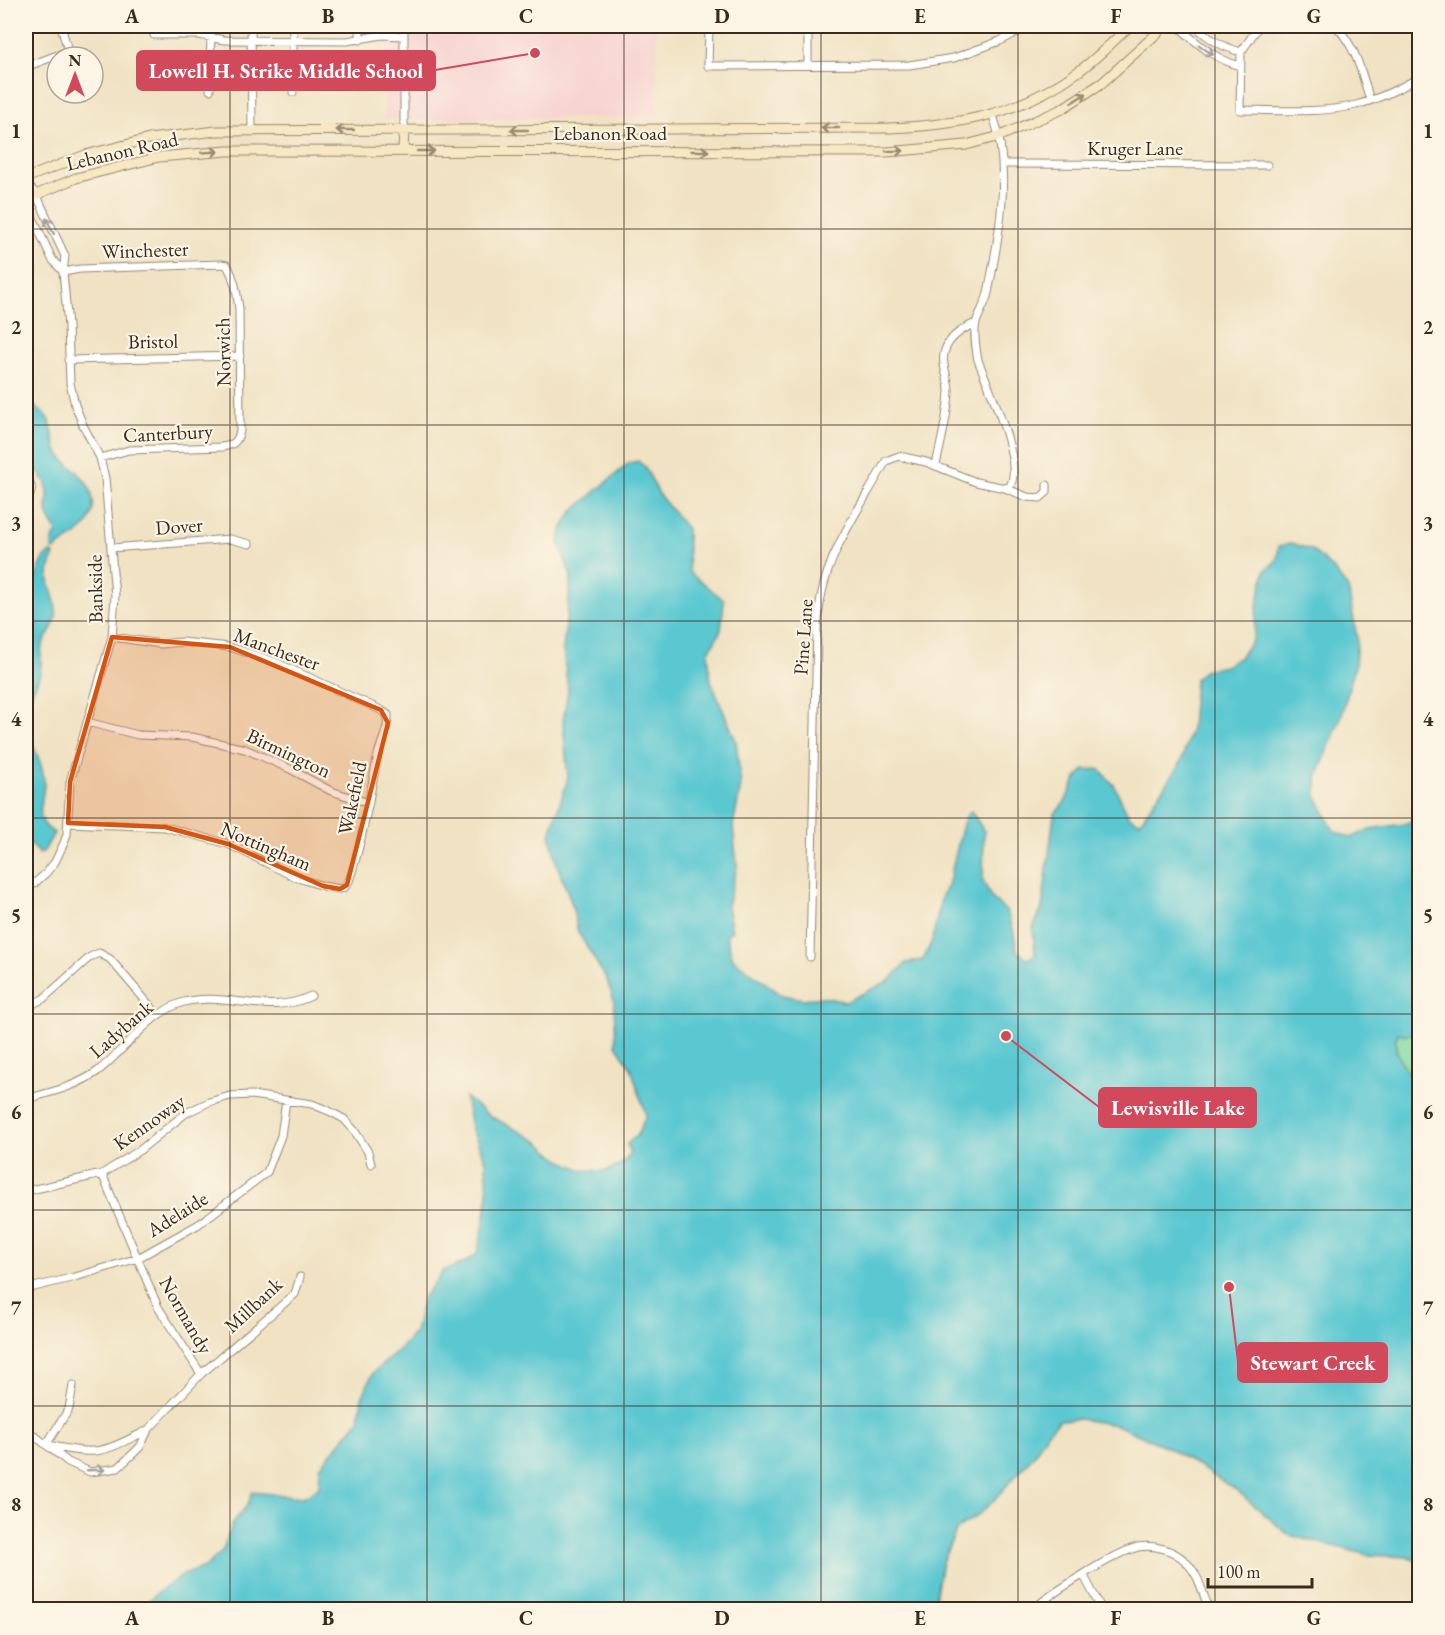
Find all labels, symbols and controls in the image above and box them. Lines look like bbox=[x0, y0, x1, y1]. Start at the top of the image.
text: A bbox=[124, 3, 140, 29]
text: B bbox=[322, 3, 334, 29]
text: C bbox=[519, 3, 533, 29]
text: D bbox=[714, 3, 730, 29]
text: E bbox=[914, 3, 926, 29]
text: F bbox=[1111, 3, 1122, 29]
text: G bbox=[1307, 3, 1321, 29]
one-way arrow bbox=[1198, 44, 1214, 56]
north arrow bbox=[45, 45, 105, 105]
text: N bbox=[69, 50, 82, 71]
callout: Lowell H. Strike Middle School bbox=[137, 51, 435, 90]
text: Lowell H. Strike Middle School bbox=[149, 57, 423, 84]
one-way arrow bbox=[1070, 91, 1087, 103]
text: 1 bbox=[11, 118, 21, 144]
text: 1 bbox=[1423, 118, 1433, 144]
street label: Lebanon Road bbox=[553, 120, 668, 146]
one-way arrow bbox=[821, 122, 841, 134]
one-way arrow bbox=[336, 124, 356, 136]
one-way arrow bbox=[510, 124, 530, 136]
street label: Lebanon Road bbox=[63, 125, 181, 177]
street label: Kruger Lane bbox=[1087, 135, 1183, 161]
one-way arrow bbox=[415, 145, 435, 157]
one-way arrow bbox=[689, 145, 709, 157]
one-way arrow bbox=[200, 146, 219, 157]
one-way arrow bbox=[884, 146, 904, 157]
one-way arrow bbox=[44, 217, 56, 235]
street label: Winchester bbox=[101, 235, 189, 265]
text: 2 bbox=[11, 314, 22, 340]
text: 2 bbox=[1423, 314, 1434, 340]
street label: Norwich bbox=[209, 317, 237, 387]
street label: Bristol bbox=[128, 328, 179, 354]
street label: Canterbury bbox=[122, 418, 214, 448]
text: 3 bbox=[11, 510, 21, 536]
text: 3 bbox=[1423, 510, 1433, 536]
street label: Dover bbox=[154, 511, 204, 541]
street label: Bankside bbox=[81, 554, 109, 624]
street label: Pine Lane bbox=[787, 598, 819, 676]
street label: Manchester bbox=[230, 621, 324, 677]
text: 4 bbox=[11, 706, 22, 732]
text: 4 bbox=[1423, 706, 1434, 732]
street label: Birmington bbox=[243, 722, 336, 784]
street label: Wakefield bbox=[332, 758, 373, 837]
street label: Nottingham bbox=[217, 815, 316, 877]
text: 5 bbox=[11, 902, 21, 928]
text: 5 bbox=[1423, 902, 1433, 928]
street label: Ladybank bbox=[84, 994, 159, 1064]
street label: Kennoway bbox=[108, 1088, 190, 1156]
callout: Lewisville Lake bbox=[1099, 1088, 1256, 1127]
text: Lewisville Lake bbox=[1111, 1094, 1245, 1121]
text: 6 bbox=[11, 1099, 22, 1125]
text: 6 bbox=[1423, 1099, 1434, 1125]
street label: Adelaide bbox=[141, 1185, 213, 1243]
street label: Millbank bbox=[218, 1271, 288, 1338]
street label: Normandy bbox=[153, 1272, 219, 1359]
text: 7 bbox=[11, 1295, 22, 1321]
text: 7 bbox=[1423, 1295, 1434, 1321]
callout: Stewart Creek bbox=[1238, 1343, 1387, 1382]
text: Stewart Creek bbox=[1250, 1349, 1376, 1376]
one-way arrow bbox=[86, 1464, 105, 1476]
text: 8 bbox=[11, 1491, 21, 1517]
text: 8 bbox=[1423, 1491, 1433, 1517]
scale bar bbox=[1208, 1551, 1312, 1589]
text: 100 m bbox=[1217, 1560, 1261, 1583]
text: A bbox=[124, 1605, 140, 1631]
text: B bbox=[322, 1605, 334, 1631]
text: C bbox=[519, 1605, 533, 1631]
text: D bbox=[714, 1605, 730, 1631]
text: E bbox=[914, 1605, 926, 1631]
text: F bbox=[1111, 1605, 1122, 1631]
text: G bbox=[1307, 1605, 1321, 1631]

